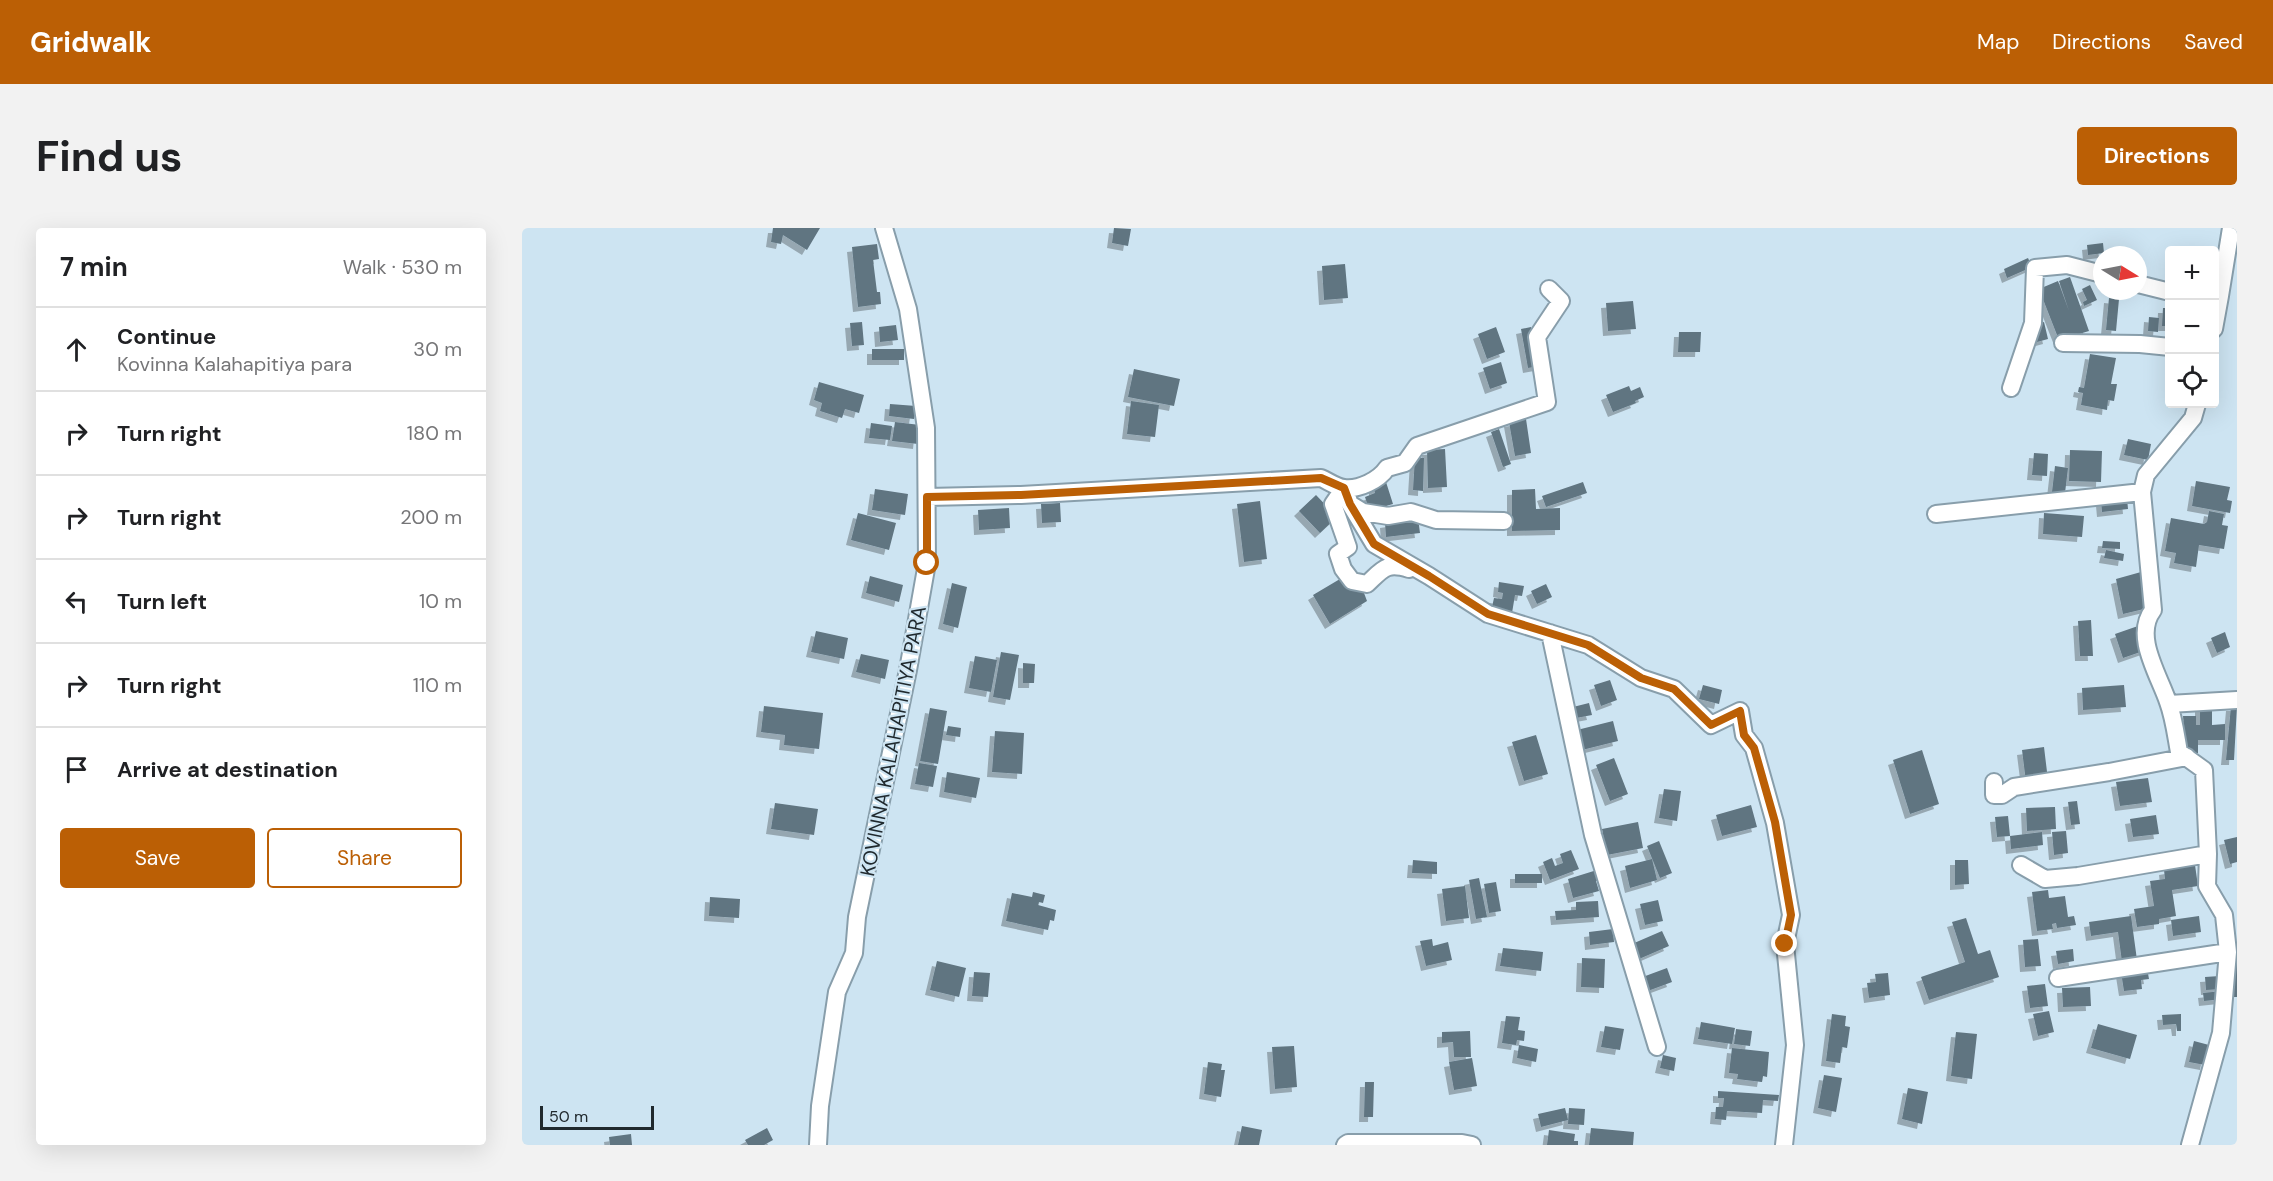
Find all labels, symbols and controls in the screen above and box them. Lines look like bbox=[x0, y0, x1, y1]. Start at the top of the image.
text: Gridwalk bbox=[30, 24, 152, 61]
text: Map bbox=[1977, 28, 2019, 56]
text: Directions bbox=[2052, 28, 2151, 56]
text: Saved bbox=[2184, 28, 2243, 56]
button: Directions bbox=[2077, 127, 2237, 185]
text: Find us bbox=[36, 129, 182, 184]
north arrow bbox=[2093, 246, 2147, 300]
map controls bbox=[2165, 246, 2219, 408]
button: + bbox=[2165, 246, 2219, 300]
text: 7 min bbox=[60, 250, 128, 284]
text: Walk · 530 m bbox=[343, 254, 462, 280]
button: − bbox=[2165, 300, 2219, 354]
text: Continue bbox=[117, 322, 216, 351]
icon: ahead bbox=[60, 333, 93, 366]
text: 30 m bbox=[413, 336, 462, 362]
text: Kovinna Kalahapitiya para bbox=[117, 351, 352, 377]
button: locate bbox=[2165, 354, 2219, 408]
icon: right bbox=[60, 417, 93, 450]
text: Turn right bbox=[117, 419, 222, 448]
text: 180 m bbox=[407, 420, 462, 446]
icon: right bbox=[60, 501, 93, 534]
text: Turn right bbox=[117, 503, 222, 532]
text: 200 m bbox=[400, 504, 462, 530]
route start bbox=[913, 549, 939, 575]
icon: left bbox=[60, 585, 93, 618]
text: Turn left bbox=[117, 587, 207, 616]
text: 10 m bbox=[419, 588, 462, 614]
street label: KOVINNA KALAHAPITIYA PARA bbox=[854, 604, 932, 878]
icon: right bbox=[60, 669, 93, 702]
text: Turn right bbox=[117, 671, 222, 700]
text: 110 m bbox=[413, 672, 462, 698]
icon: arrive bbox=[60, 753, 93, 786]
text: Arrive at destination bbox=[117, 755, 338, 784]
button: Save bbox=[60, 828, 255, 888]
button: Share bbox=[267, 828, 462, 888]
route end bbox=[1771, 930, 1797, 956]
scale bar bbox=[540, 1103, 654, 1130]
text: 50 m bbox=[549, 1106, 588, 1127]

